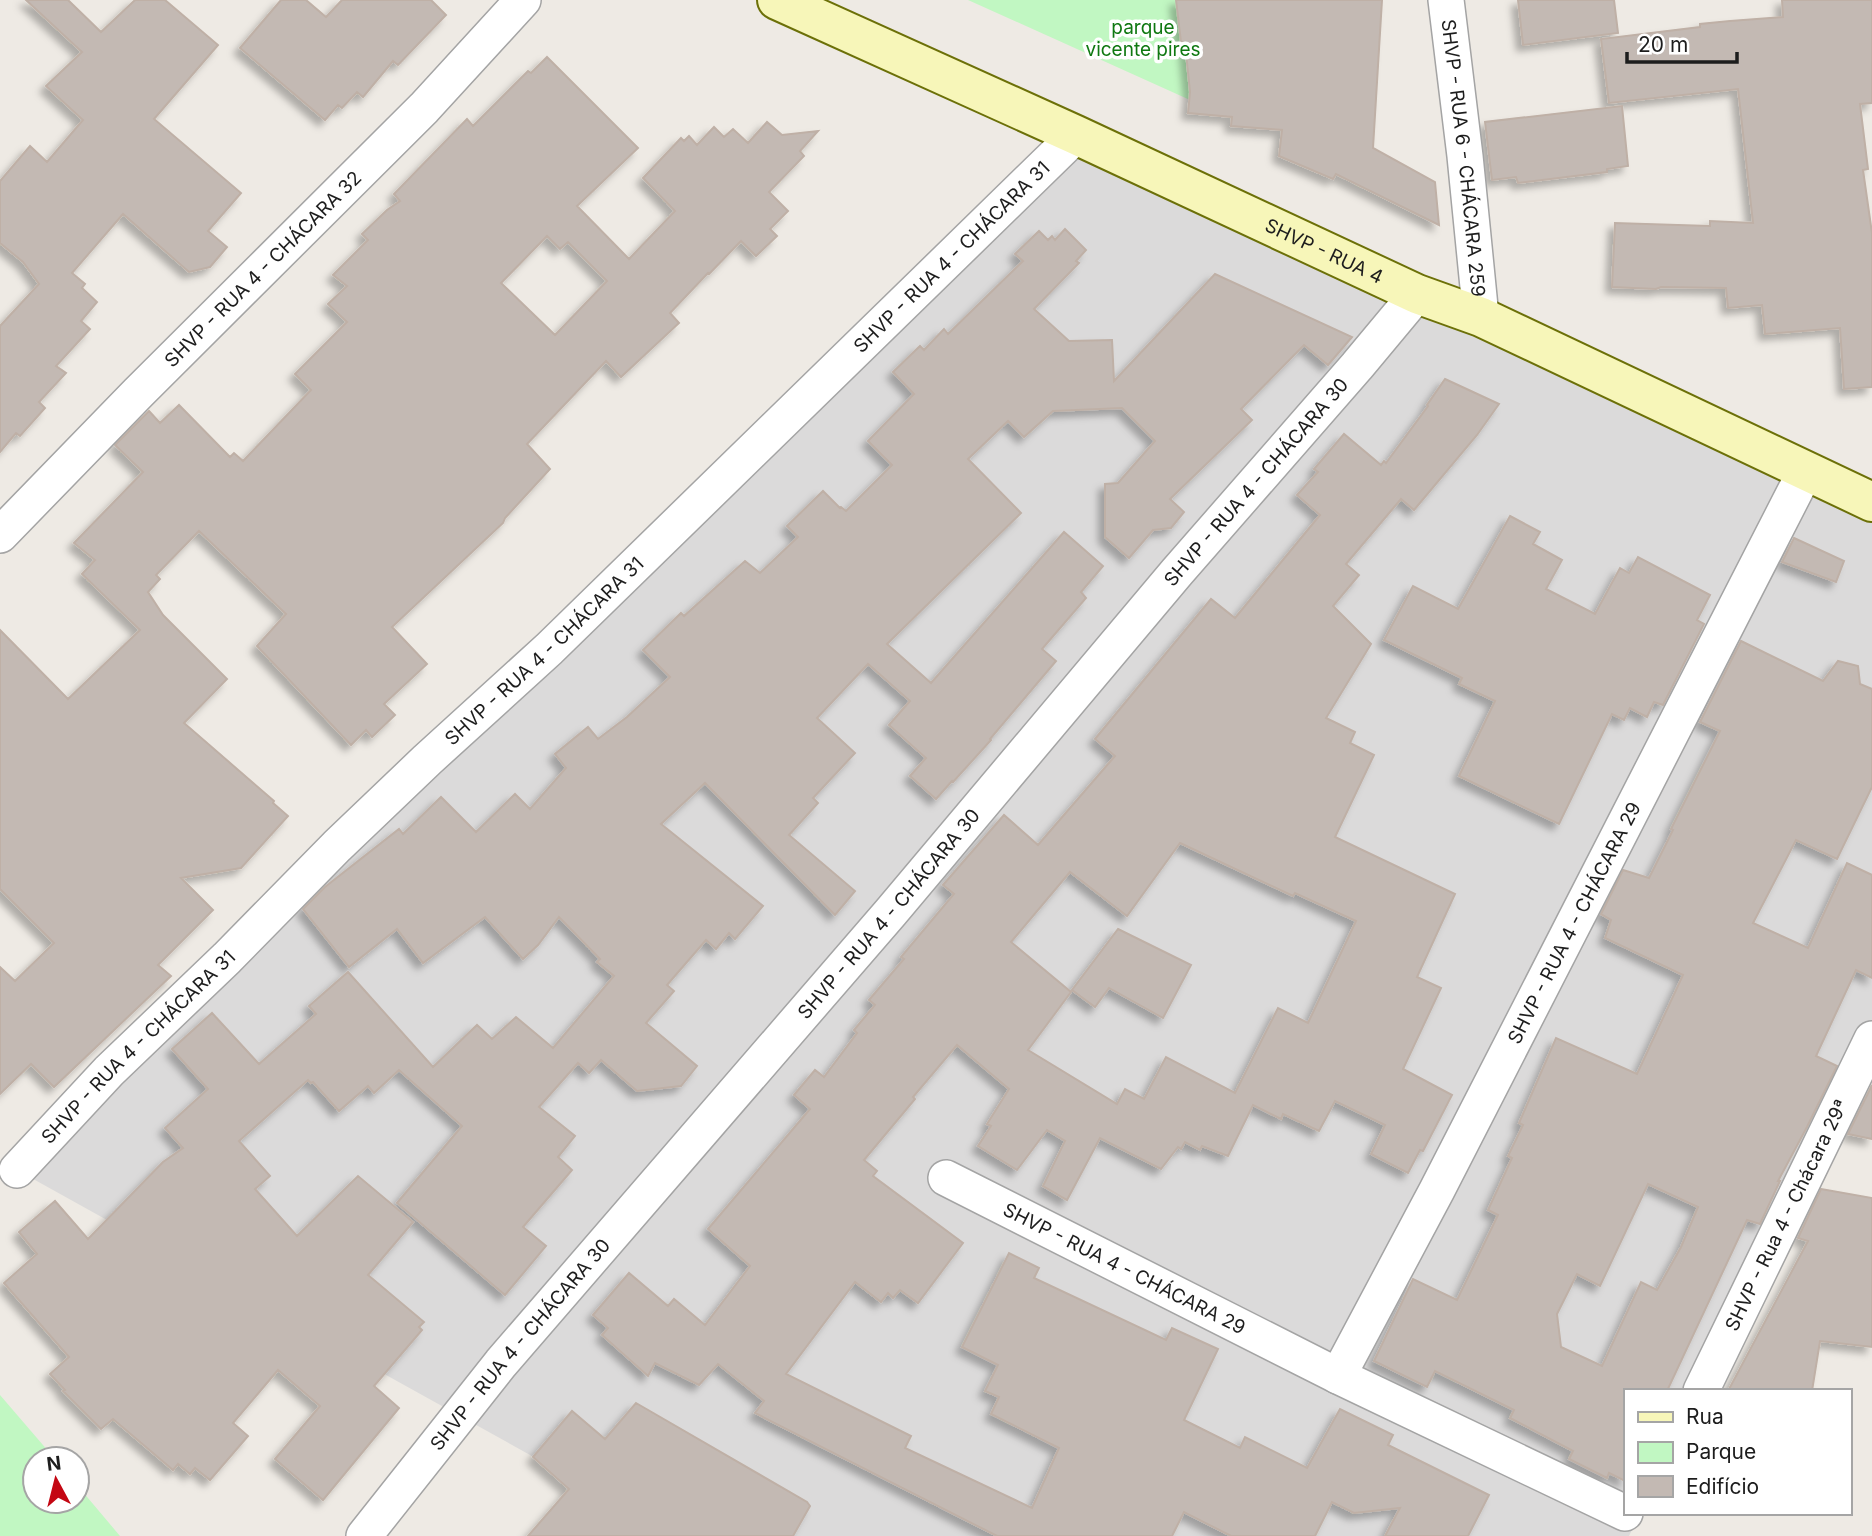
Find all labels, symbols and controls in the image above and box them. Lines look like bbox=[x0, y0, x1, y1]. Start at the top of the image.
park label: parque vicente pires bbox=[1085, 16, 1201, 61]
street label: SHVP - RUA 6 - CHÁCARA 259 bbox=[1436, 18, 1490, 298]
scale bar bbox=[1627, 21, 1737, 65]
text: 20 m bbox=[1638, 32, 1688, 57]
street label: SHVP - RUA 4 - CHÁCARA 31 bbox=[849, 156, 1054, 357]
street label: SHVP - RUA 4 - CHÁCARA 32 bbox=[160, 166, 366, 372]
street label: SHVP - RUA 4 bbox=[1261, 214, 1387, 289]
street label: SHVP - RUA 4 - CHÁCARA 30 bbox=[1159, 373, 1353, 591]
street label: SHVP - RUA 4 - CHÁCARA 31 bbox=[440, 552, 649, 750]
street label: SHVP - RUA 4 - CHÁCARA 29 bbox=[1503, 798, 1646, 1048]
street label: SHVP - RUA 4 - CHÁCARA 30 bbox=[793, 804, 985, 1024]
street label: SHVP - RUA 4 - CHÁCARA 31 bbox=[37, 946, 240, 1148]
street label: SHVP - Rua 4 - Chácara 29ª bbox=[1720, 1096, 1853, 1335]
street label: SHVP - RUA 4 - CHÁCARA 29 bbox=[999, 1198, 1249, 1339]
street label: SHVP - RUA 4 - CHÁCARA 30 bbox=[425, 1234, 615, 1455]
legend bbox=[1624, 1389, 1851, 1515]
text: Rua bbox=[1686, 1404, 1724, 1429]
text: Parque bbox=[1686, 1439, 1756, 1464]
north arrow bbox=[21, 1445, 91, 1515]
text: N bbox=[45, 1451, 63, 1476]
text: Edifício bbox=[1686, 1474, 1759, 1499]

